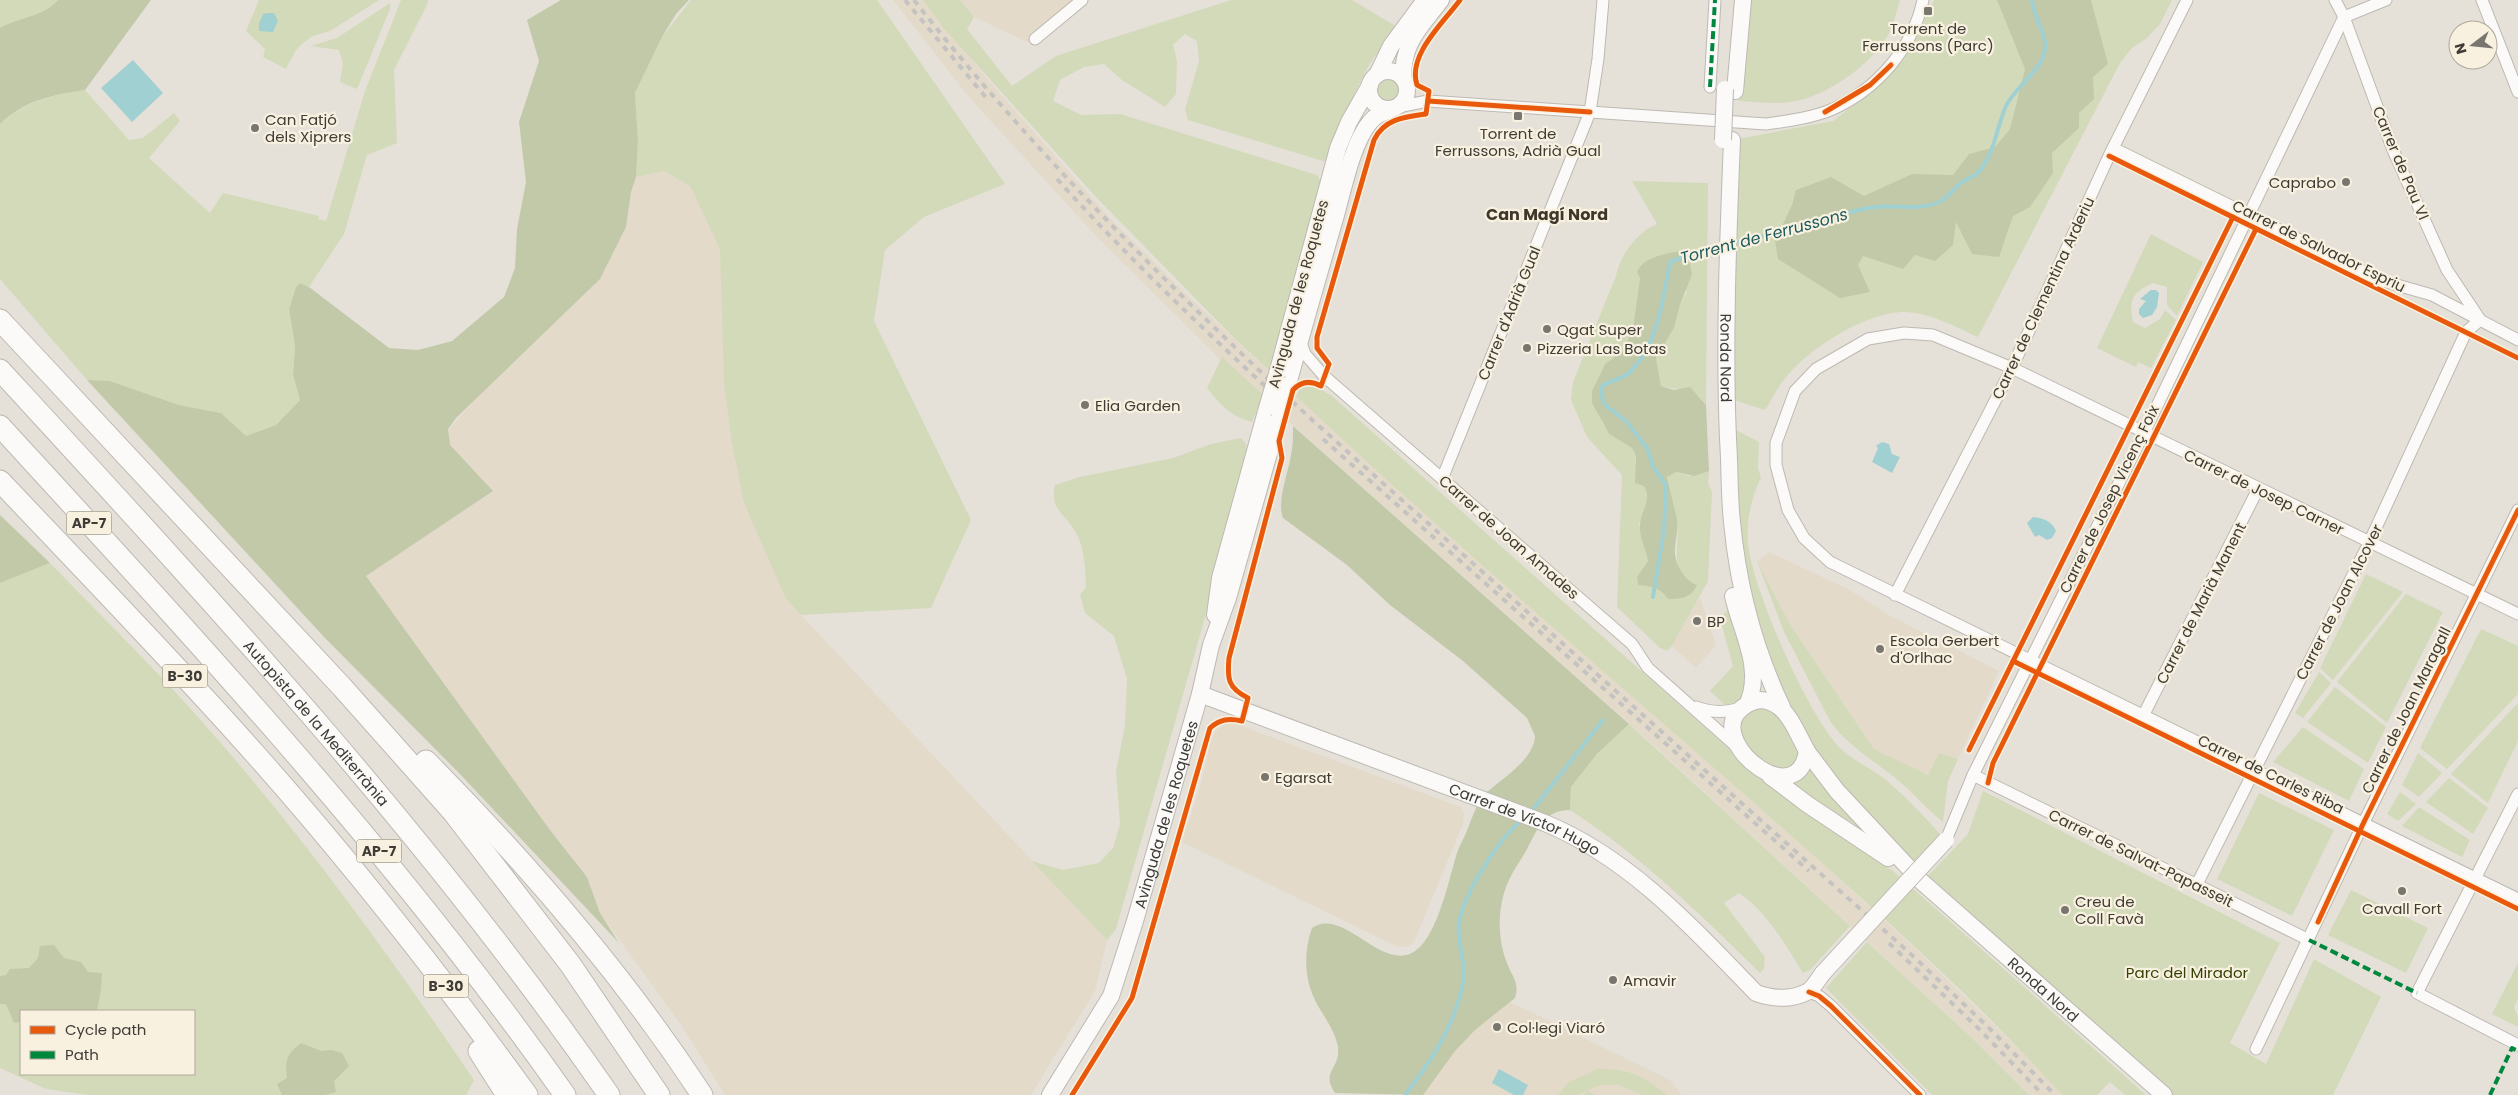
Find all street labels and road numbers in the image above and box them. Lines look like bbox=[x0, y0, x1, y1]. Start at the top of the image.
street label: Carrer de Pau VI bbox=[2368, 103, 2434, 223]
street label: Carrer de Clementina Arderiu bbox=[1987, 193, 2099, 403]
street label: Carrer de Salvador Espriu bbox=[2229, 195, 2409, 297]
street label: Avinguda de les Roquetes bbox=[1263, 197, 1333, 391]
street label: Carrer d'Adrià Gual bbox=[1472, 243, 1546, 383]
street label: Ronda Nord bbox=[1716, 314, 1737, 402]
street label: Carrer de Josep Vicenç Foix bbox=[2054, 401, 2164, 597]
street label: Carrer de Josep Carner bbox=[2180, 444, 2348, 540]
street label: Carrer de Joan Amades bbox=[1434, 470, 1584, 604]
road number: AP-7 bbox=[66, 512, 112, 534]
street label: Carrer de Marià Manent bbox=[2151, 519, 2251, 687]
street label: Carrer de Joan Alcover bbox=[2291, 520, 2388, 684]
street label: Carrer de Joan Maragall bbox=[2356, 623, 2456, 797]
street label: Autopista de la Mediterrània bbox=[239, 635, 394, 810]
road number: B-30 bbox=[162, 664, 208, 688]
street label: Avinguda de les Roquetes bbox=[1129, 718, 1202, 911]
street label: Carrer de Carles Riba bbox=[2194, 729, 2348, 819]
street label: Carrer de Víctor Hugo bbox=[1446, 778, 1605, 860]
street label: Carrer de Salvat-Papasseit bbox=[2045, 804, 2237, 912]
road number: AP-7 bbox=[356, 839, 402, 862]
street label: Ronda Nord bbox=[2003, 952, 2084, 1026]
road number: B-30 bbox=[424, 974, 468, 998]

